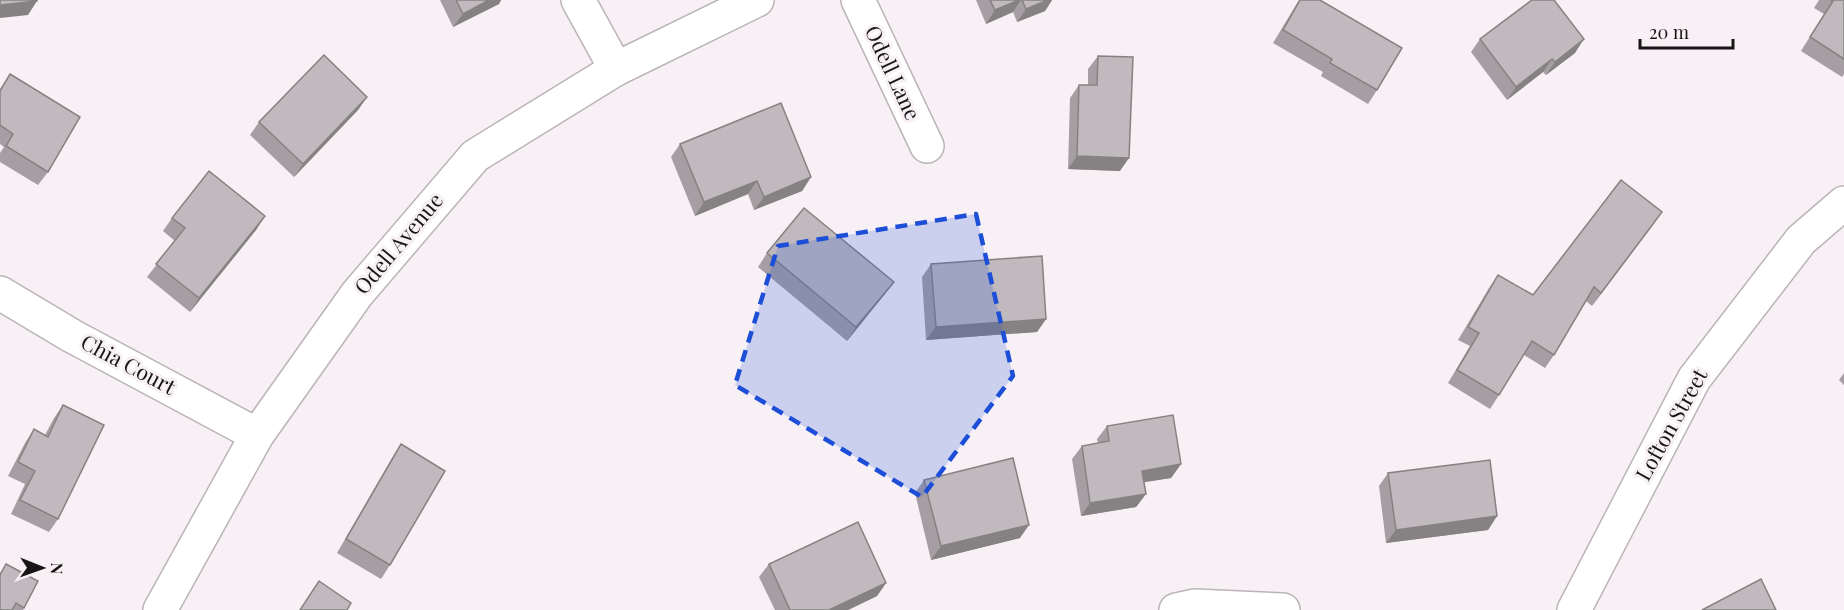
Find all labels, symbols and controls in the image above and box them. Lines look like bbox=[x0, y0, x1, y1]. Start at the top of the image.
scale bar bbox=[1640, 12, 1733, 50]
street label: Odell Lane bbox=[860, 20, 928, 124]
text: 20 m bbox=[1649, 20, 1689, 44]
street label: Odell Avenue bbox=[347, 186, 448, 299]
street label: Chia Court bbox=[77, 327, 182, 400]
street label: Lofton Street bbox=[1628, 363, 1713, 485]
north arrow bbox=[12, 538, 72, 598]
text: N bbox=[47, 562, 68, 575]

